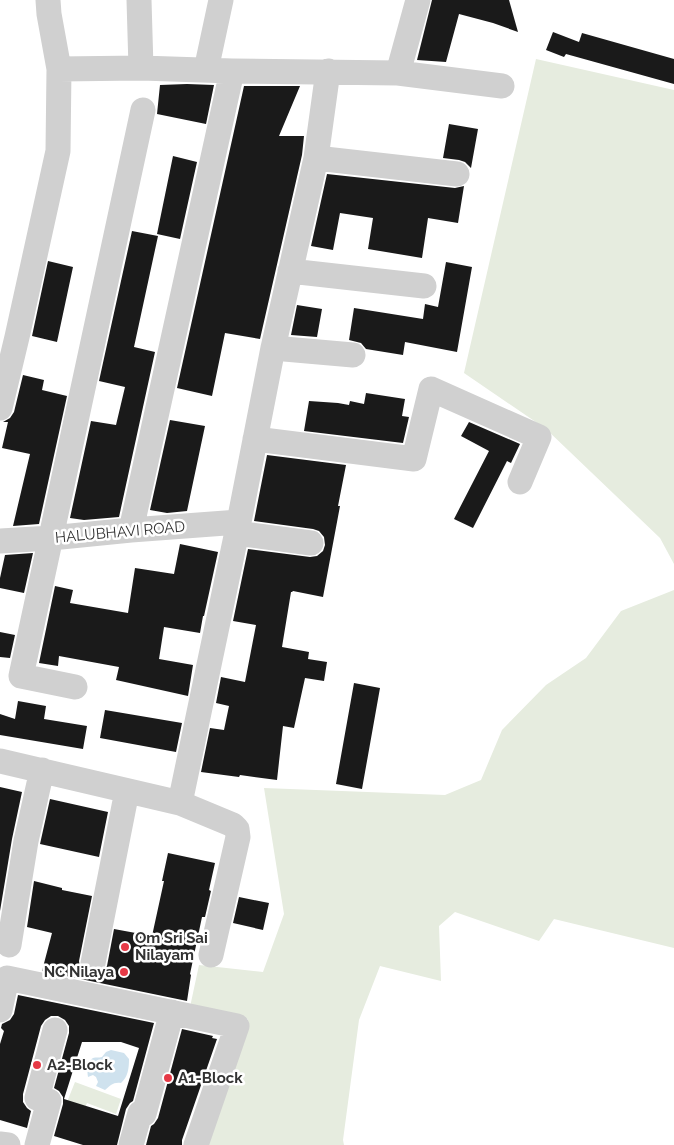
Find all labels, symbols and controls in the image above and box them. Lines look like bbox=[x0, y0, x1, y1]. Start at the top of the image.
street label: HALUBHAVI ROAD bbox=[54, 517, 186, 547]
place label: Om Sri Sai Nilayam bbox=[135, 929, 208, 964]
marker: Om Sri Sai Nilayam bbox=[119, 941, 131, 953]
place label: NC Nilaya bbox=[44, 963, 114, 981]
marker: NC Nilaya bbox=[118, 966, 130, 978]
place label: A2-Block bbox=[47, 1056, 113, 1074]
marker: A2-Block bbox=[31, 1059, 43, 1071]
place label: A1-Block bbox=[178, 1069, 243, 1087]
marker: A1-Block bbox=[162, 1072, 174, 1084]

